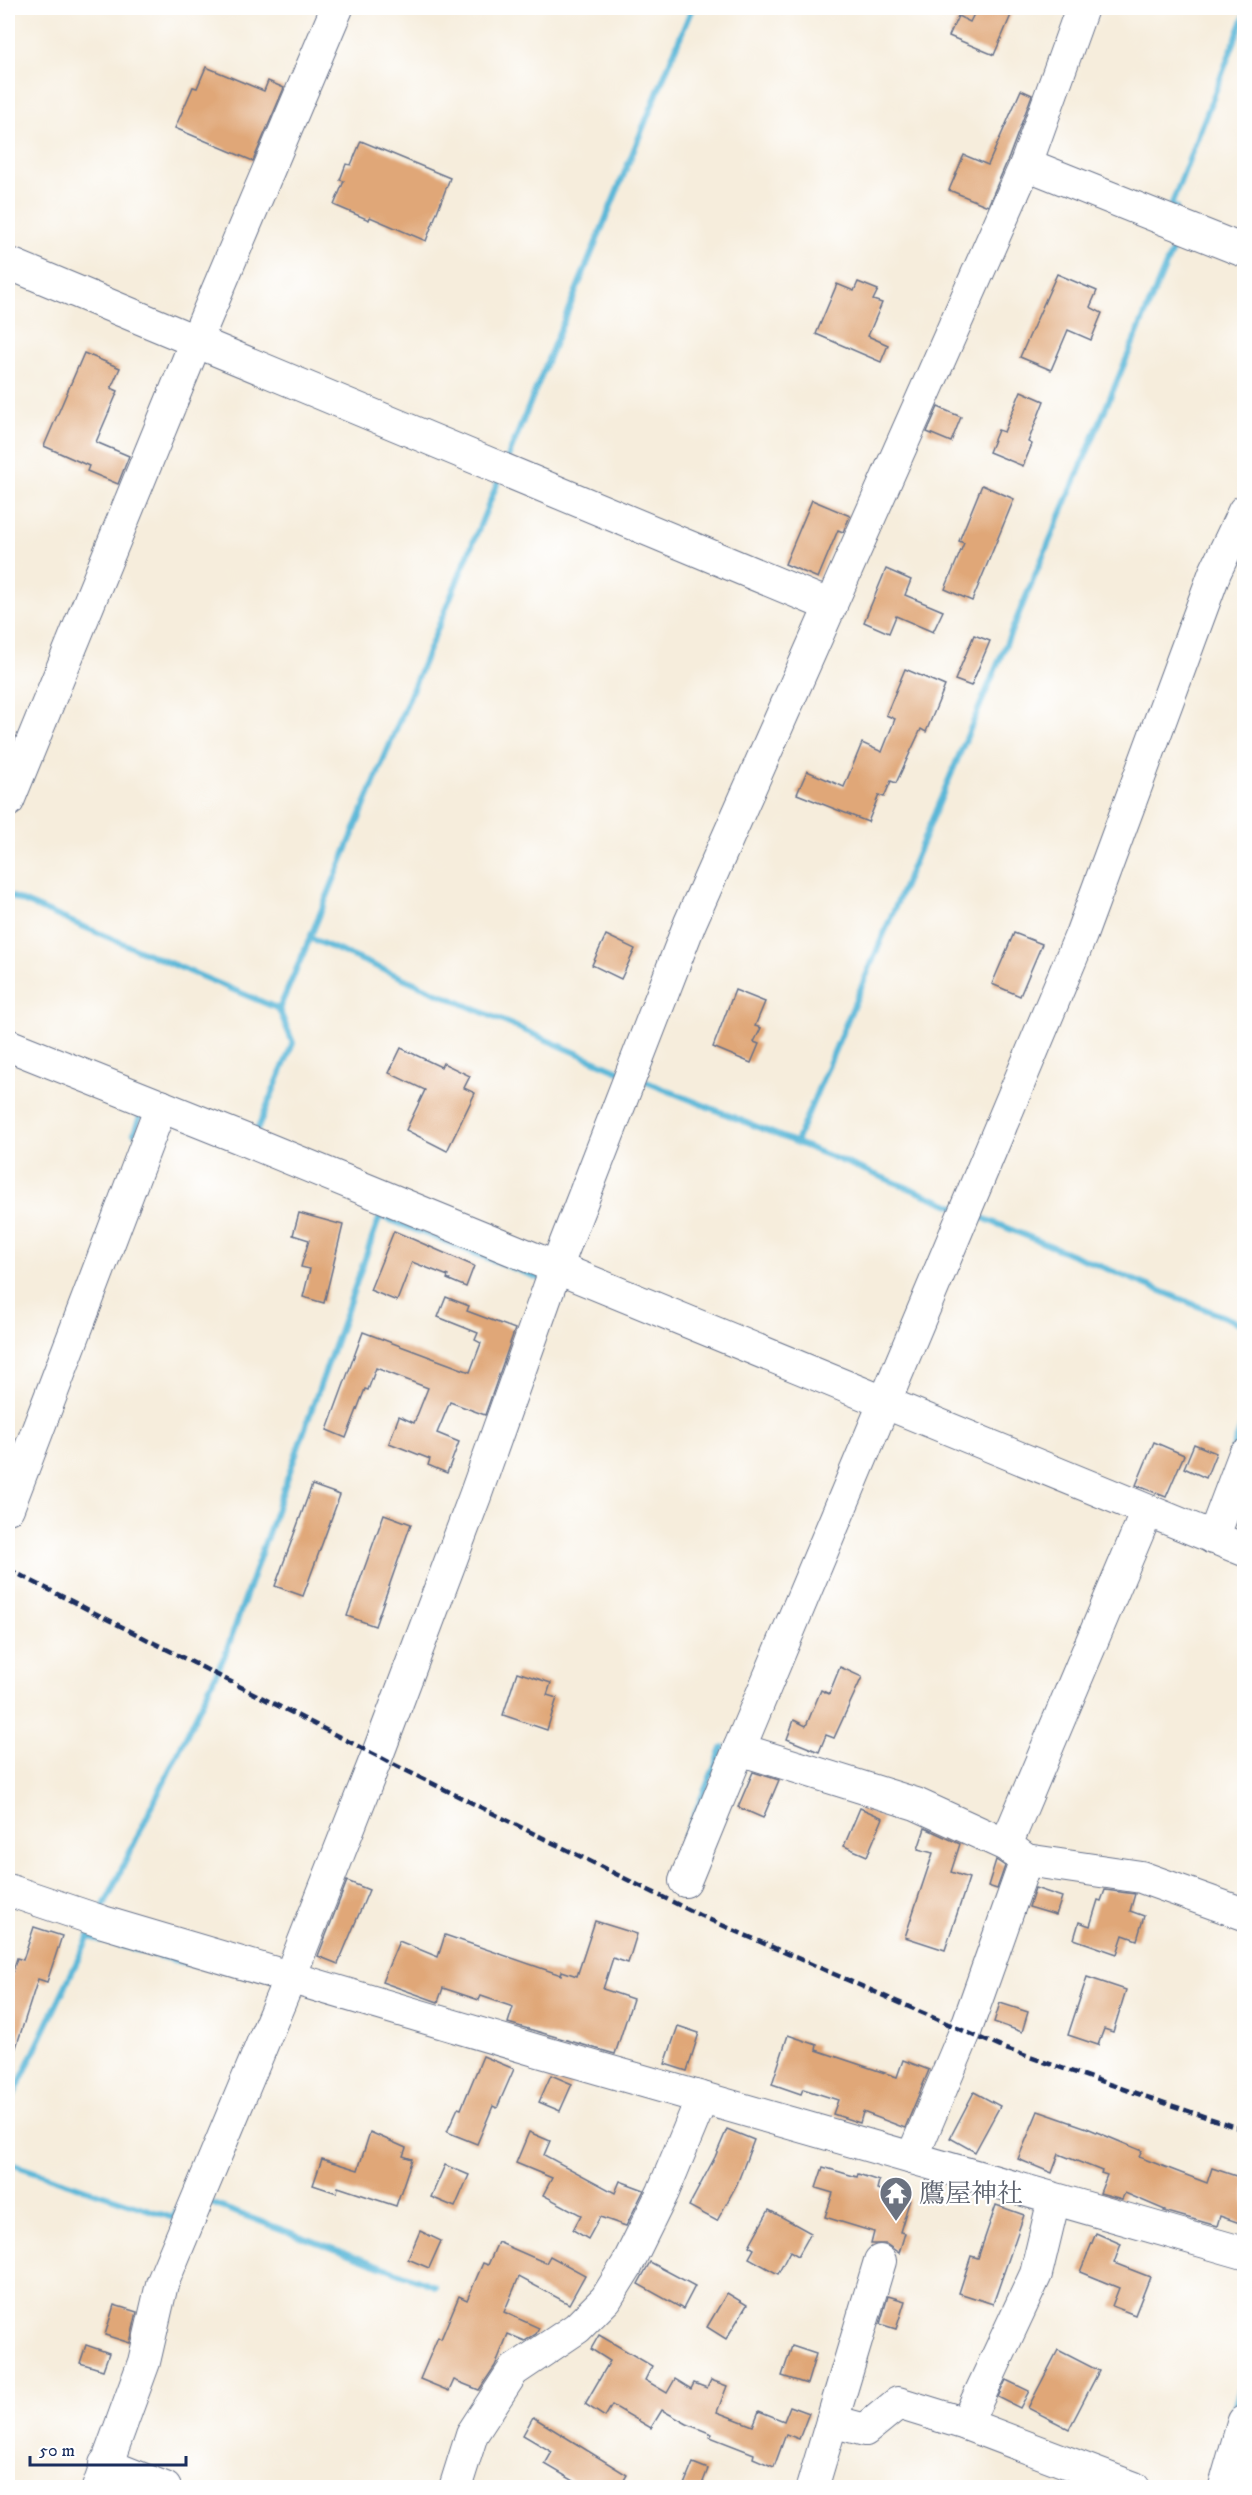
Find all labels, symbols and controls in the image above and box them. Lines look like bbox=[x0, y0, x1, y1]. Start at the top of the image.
temple icon: 鷹屋神社 bbox=[878, 2175, 914, 2222]
place label: 鷹屋神社 bbox=[919, 2178, 1023, 2211]
scale bar bbox=[30, 2429, 186, 2467]
text: 50 m bbox=[39, 2440, 75, 2462]

